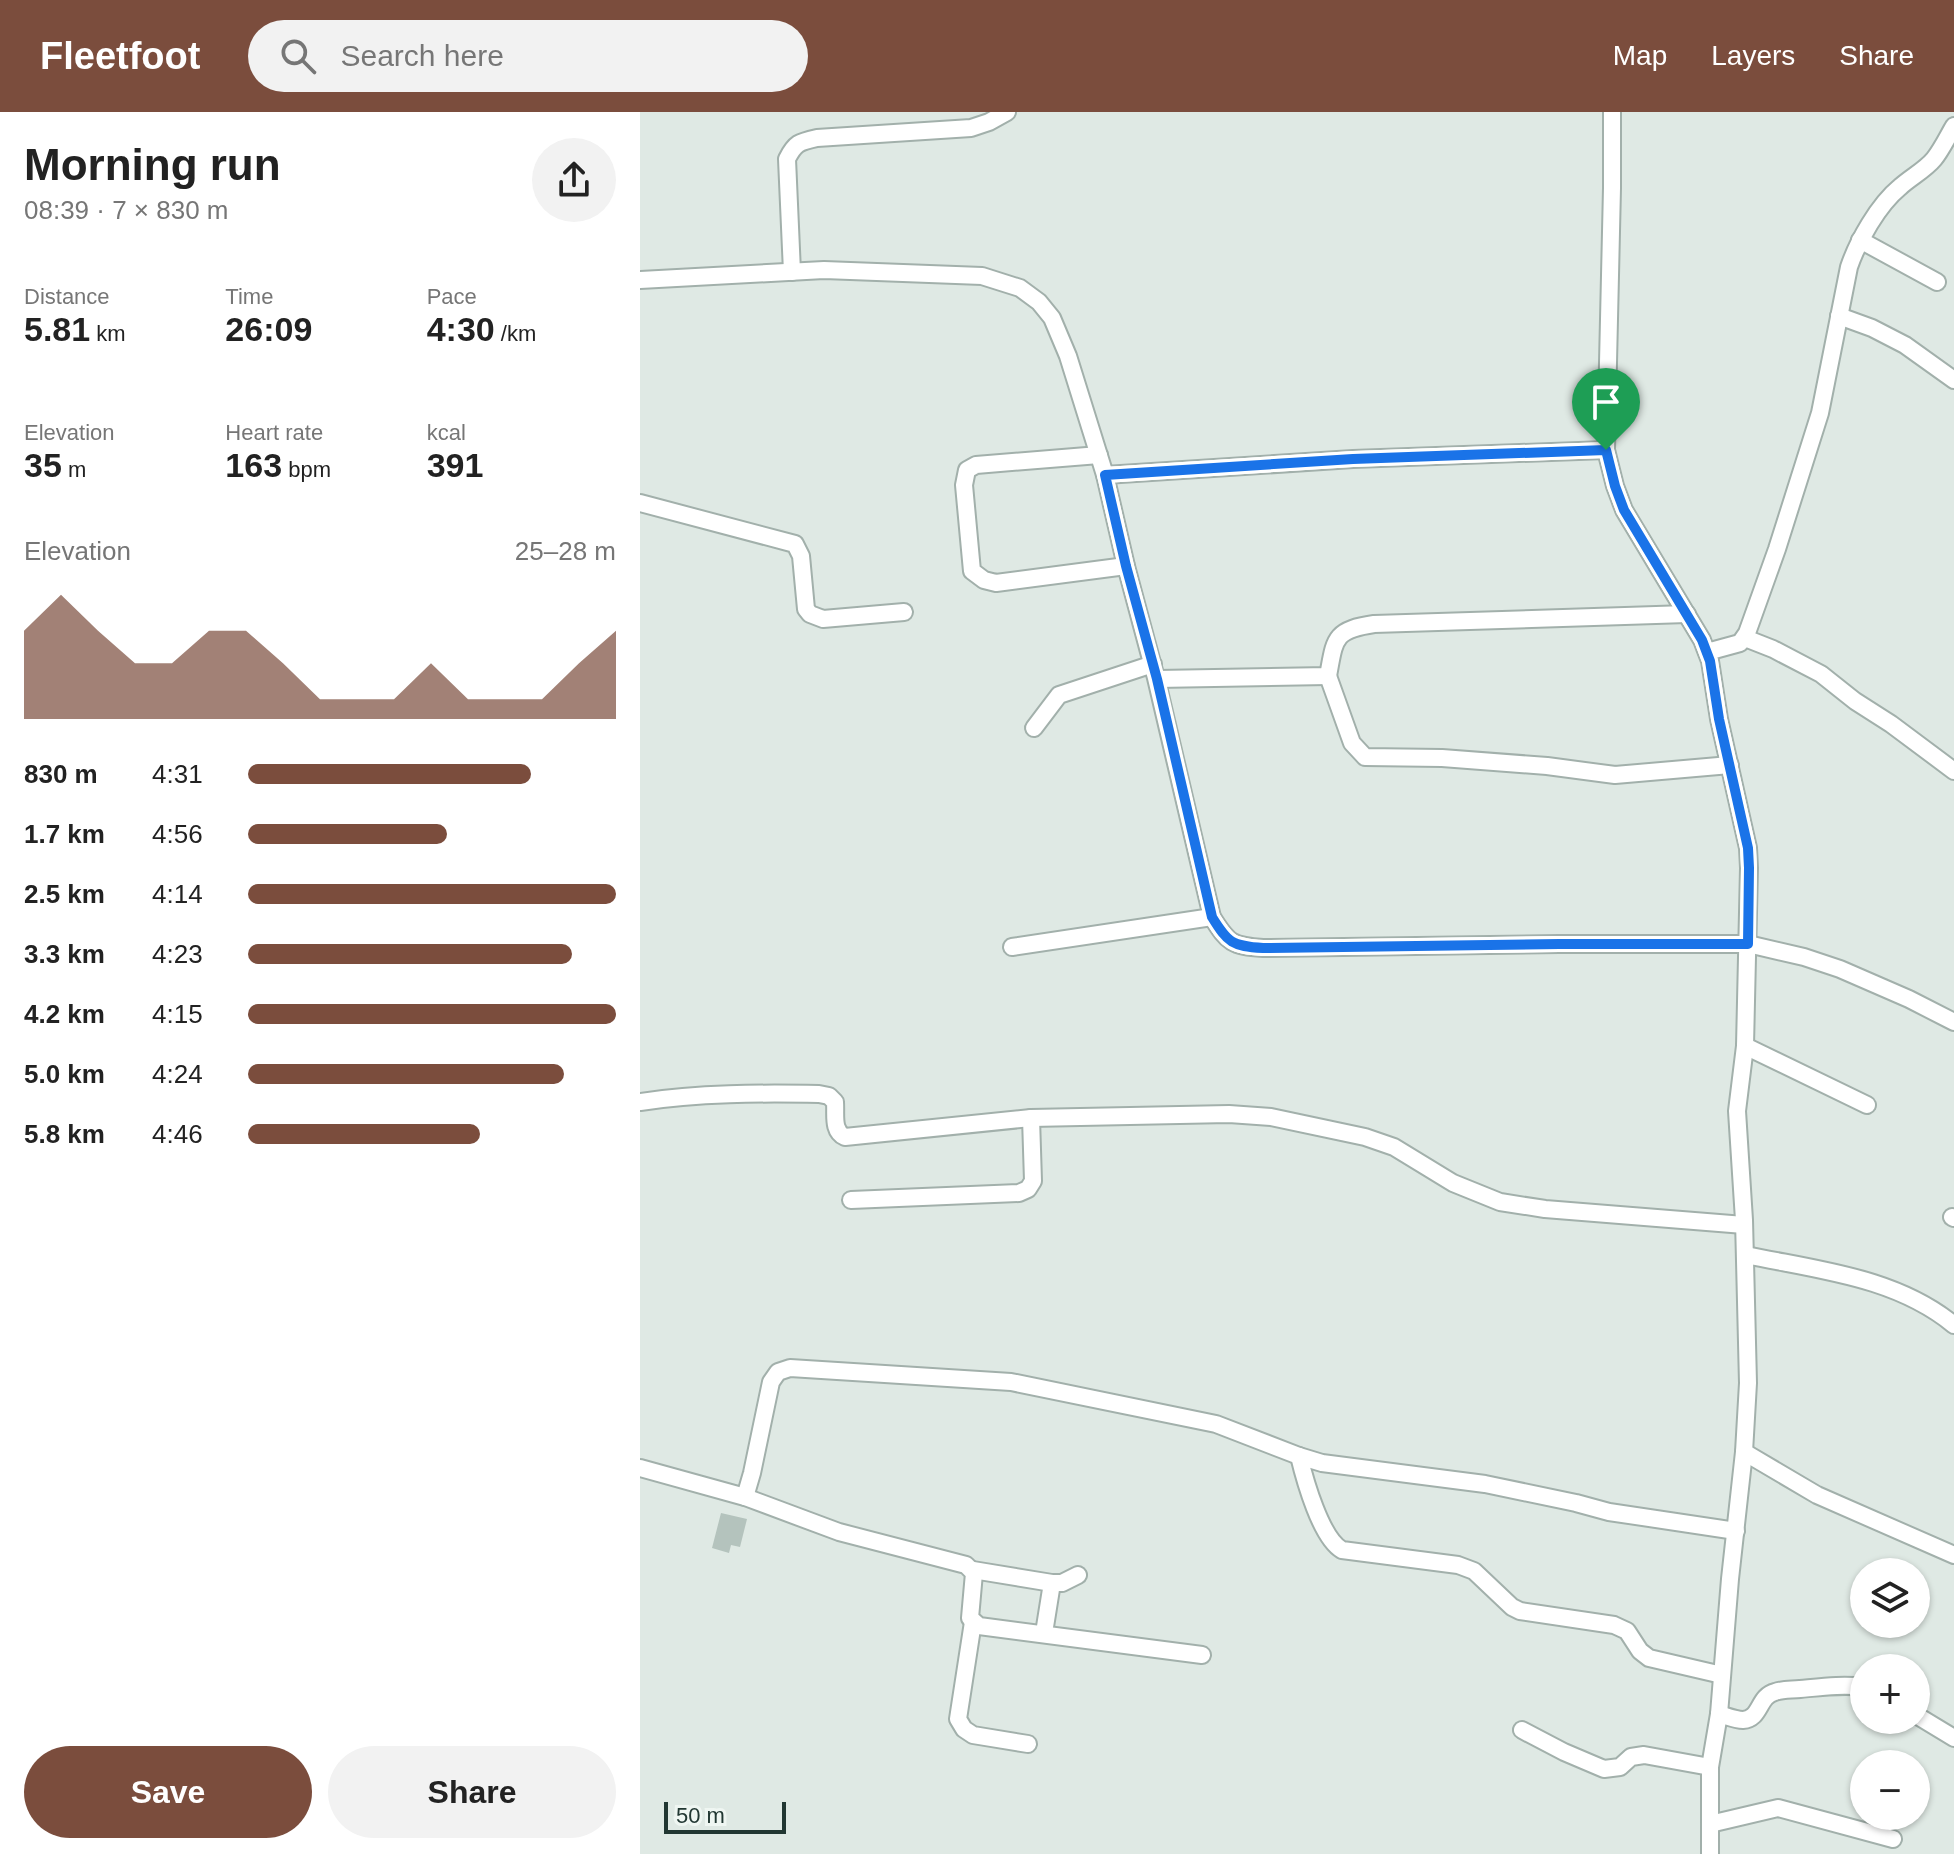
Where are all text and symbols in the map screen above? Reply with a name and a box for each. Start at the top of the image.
search box [248,20,808,92]
icon: search [276,34,320,78]
text: Fleetfoot [40,35,200,77]
text: Search here [340,39,504,72]
text: Map [1613,40,1667,71]
text: Layers [1711,40,1795,71]
text: Share [1839,40,1914,71]
button: share [532,138,616,222]
text: Morning run [24,140,281,189]
text: 08:39 · 7 × 830 m [24,195,229,225]
text: Distance [24,284,110,309]
text: Time [225,284,273,309]
text: Pace [427,284,477,309]
text: 5.81 [24,310,90,348]
text: 26:09 [225,310,312,348]
text: 4:30 [427,310,495,348]
text: km [90,321,126,346]
text: /km [495,321,536,346]
pin [1572,368,1640,450]
icon: arrive [1584,380,1628,424]
text: Elevation [24,420,115,445]
text: Heart rate [225,420,323,445]
text: kcal [427,420,466,445]
text: 35 [24,446,62,484]
text: 163 [225,446,282,484]
text: 391 [427,446,483,484]
text: m [62,457,86,482]
text: bpm [282,457,331,482]
text: Elevation [24,536,131,566]
text: 25–28 m [515,536,616,566]
text: 830 m [24,759,98,789]
text: 4:31 [152,759,203,789]
text: 1.7 km [24,819,105,849]
text: 4:56 [152,819,203,849]
text: 2.5 km [24,879,105,909]
text: 4:14 [152,879,203,909]
text: 3.3 km [24,939,105,969]
text: 4:23 [152,939,203,969]
text: 4.2 km [24,999,105,1029]
text: 4:15 [152,999,203,1029]
text: 5.0 km [24,1059,105,1089]
text: 4:24 [152,1059,203,1089]
text: 5.8 km [24,1119,105,1149]
text: 4:46 [152,1119,203,1149]
map controls [1850,1558,1930,1830]
button: layers [1850,1558,1930,1638]
button: + [1850,1654,1930,1734]
button: Save [24,1746,312,1838]
button: Share [328,1746,616,1838]
button: − [1850,1750,1930,1830]
scale bar [664,1798,786,1834]
text: 50 m [676,1803,725,1828]

